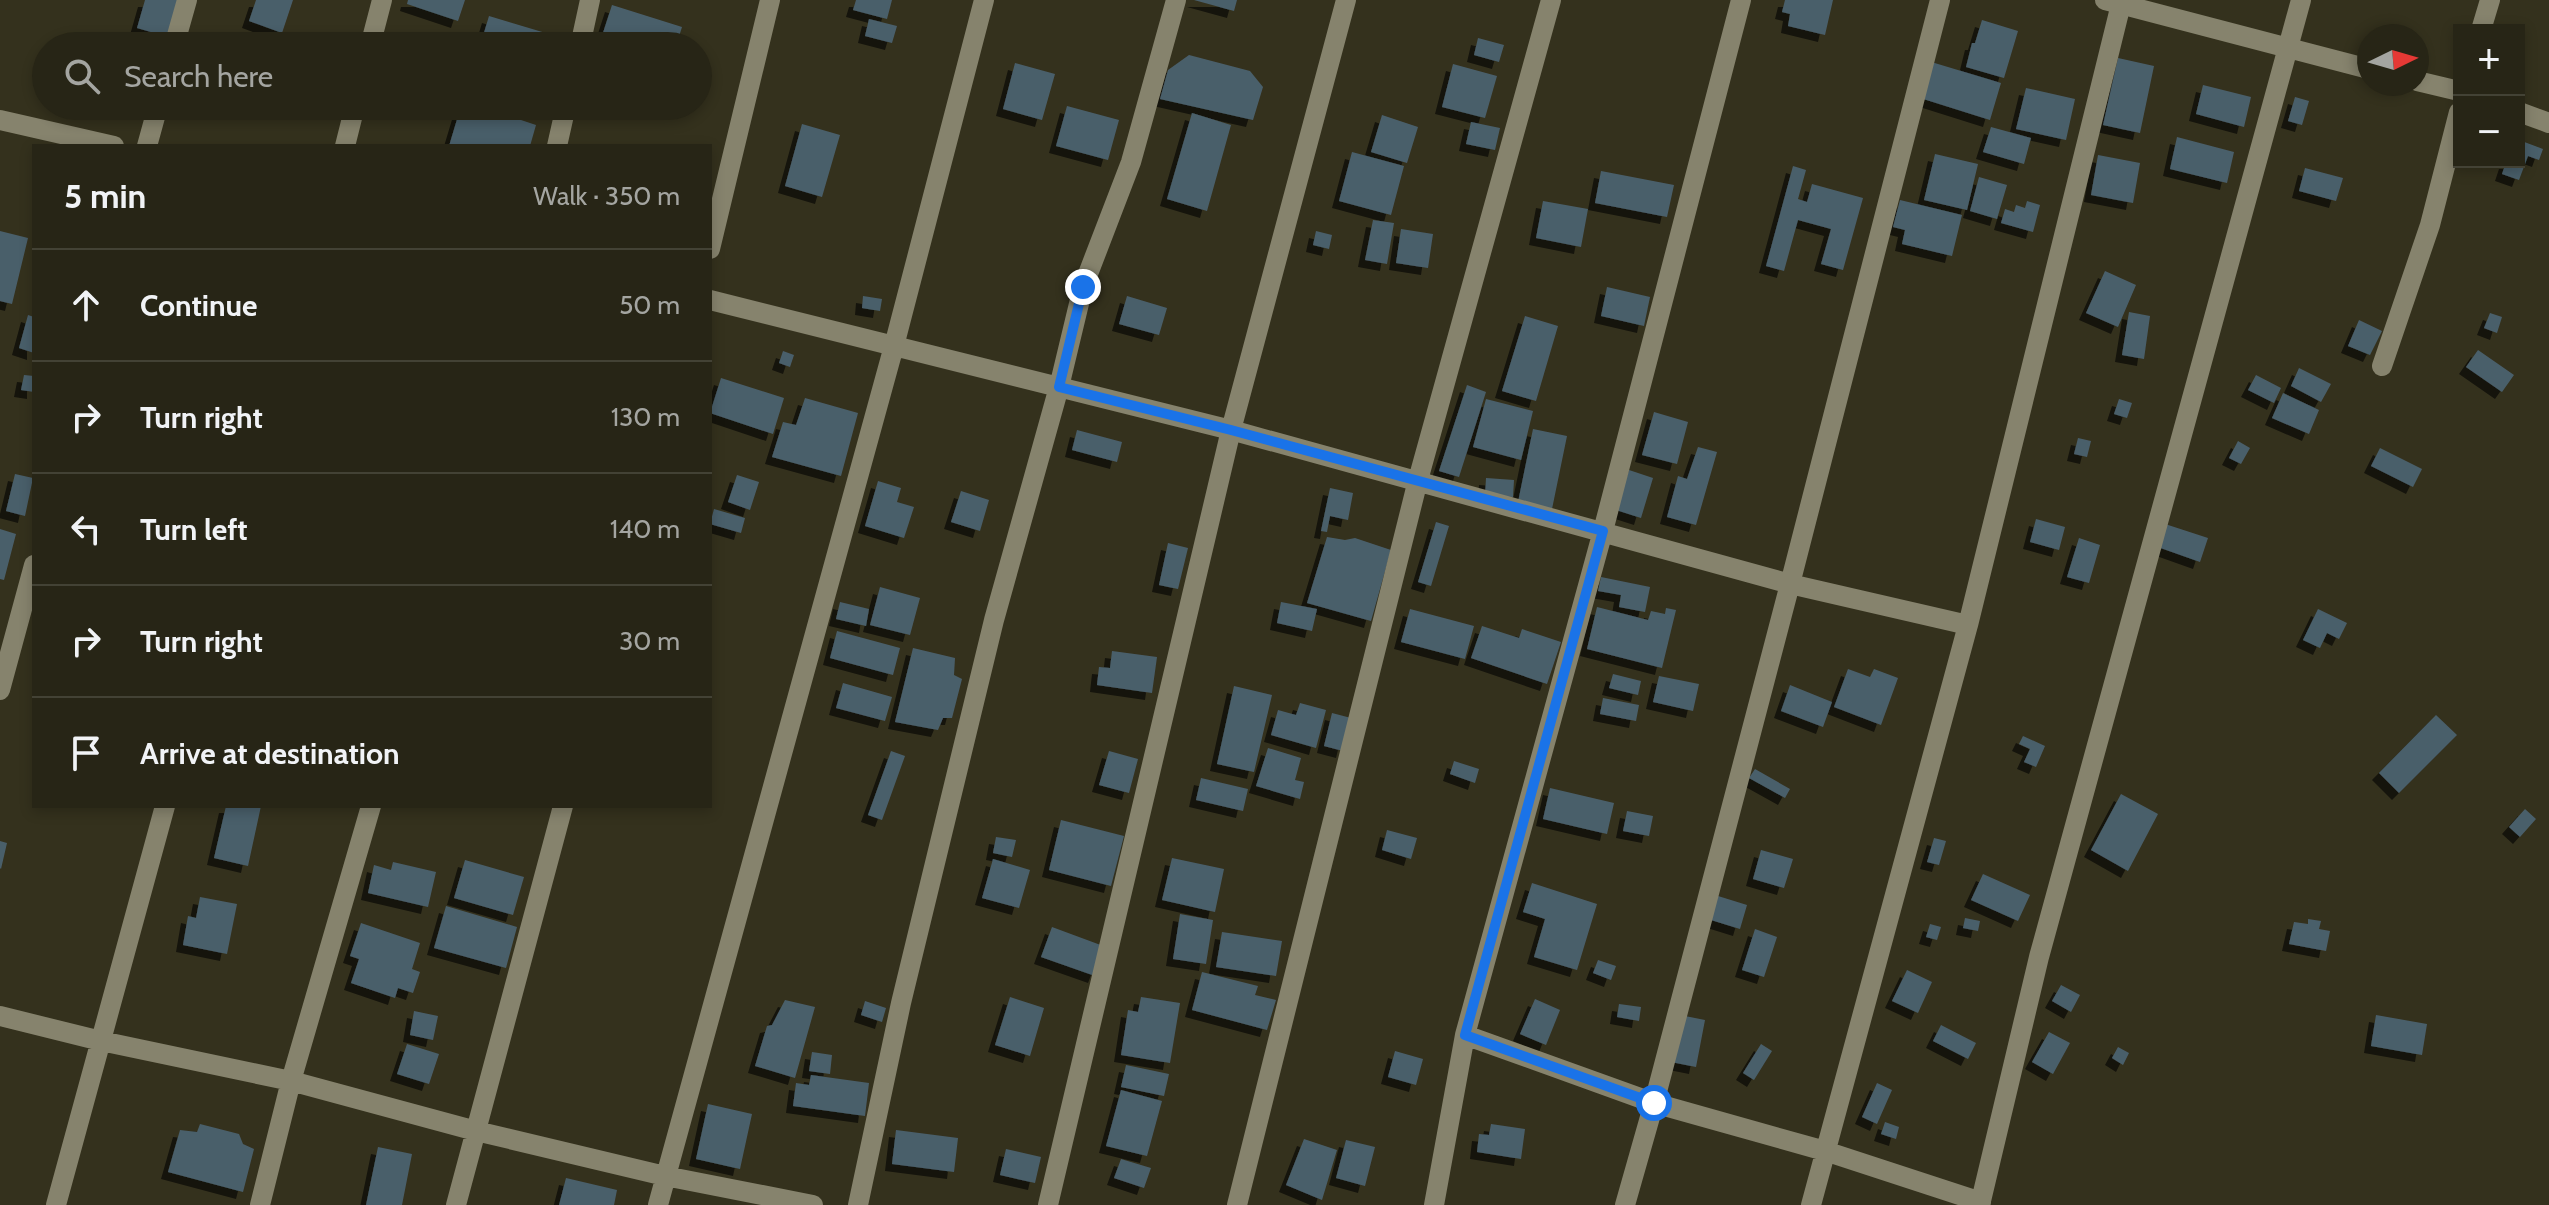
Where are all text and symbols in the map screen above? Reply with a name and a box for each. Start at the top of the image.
north arrow [2357,24,2429,96]
map controls [2453,24,2525,168]
button: + [2453,24,2525,96]
search box [32,32,712,120]
icon: search [60,54,104,98]
text: Search here [124,58,273,95]
button: − [2453,96,2525,168]
text: 5 min [64,175,146,217]
text: Walk · 350 m [533,180,680,212]
route end [1065,269,1101,305]
icon: ahead [64,283,108,327]
text: Continue [140,287,257,324]
text: 50 m [619,289,680,321]
icon: right [64,395,108,439]
text: Turn right [140,399,263,436]
text: 130 m [611,401,680,433]
icon: left [64,507,108,551]
text: Turn left [140,511,248,548]
text: 140 m [610,513,680,545]
icon: right [64,619,108,663]
text: Turn right [140,623,263,660]
text: 30 m [619,625,680,657]
icon: arrive [64,731,108,775]
text: Arrive at destination [140,735,400,772]
route start [1636,1085,1672,1121]

